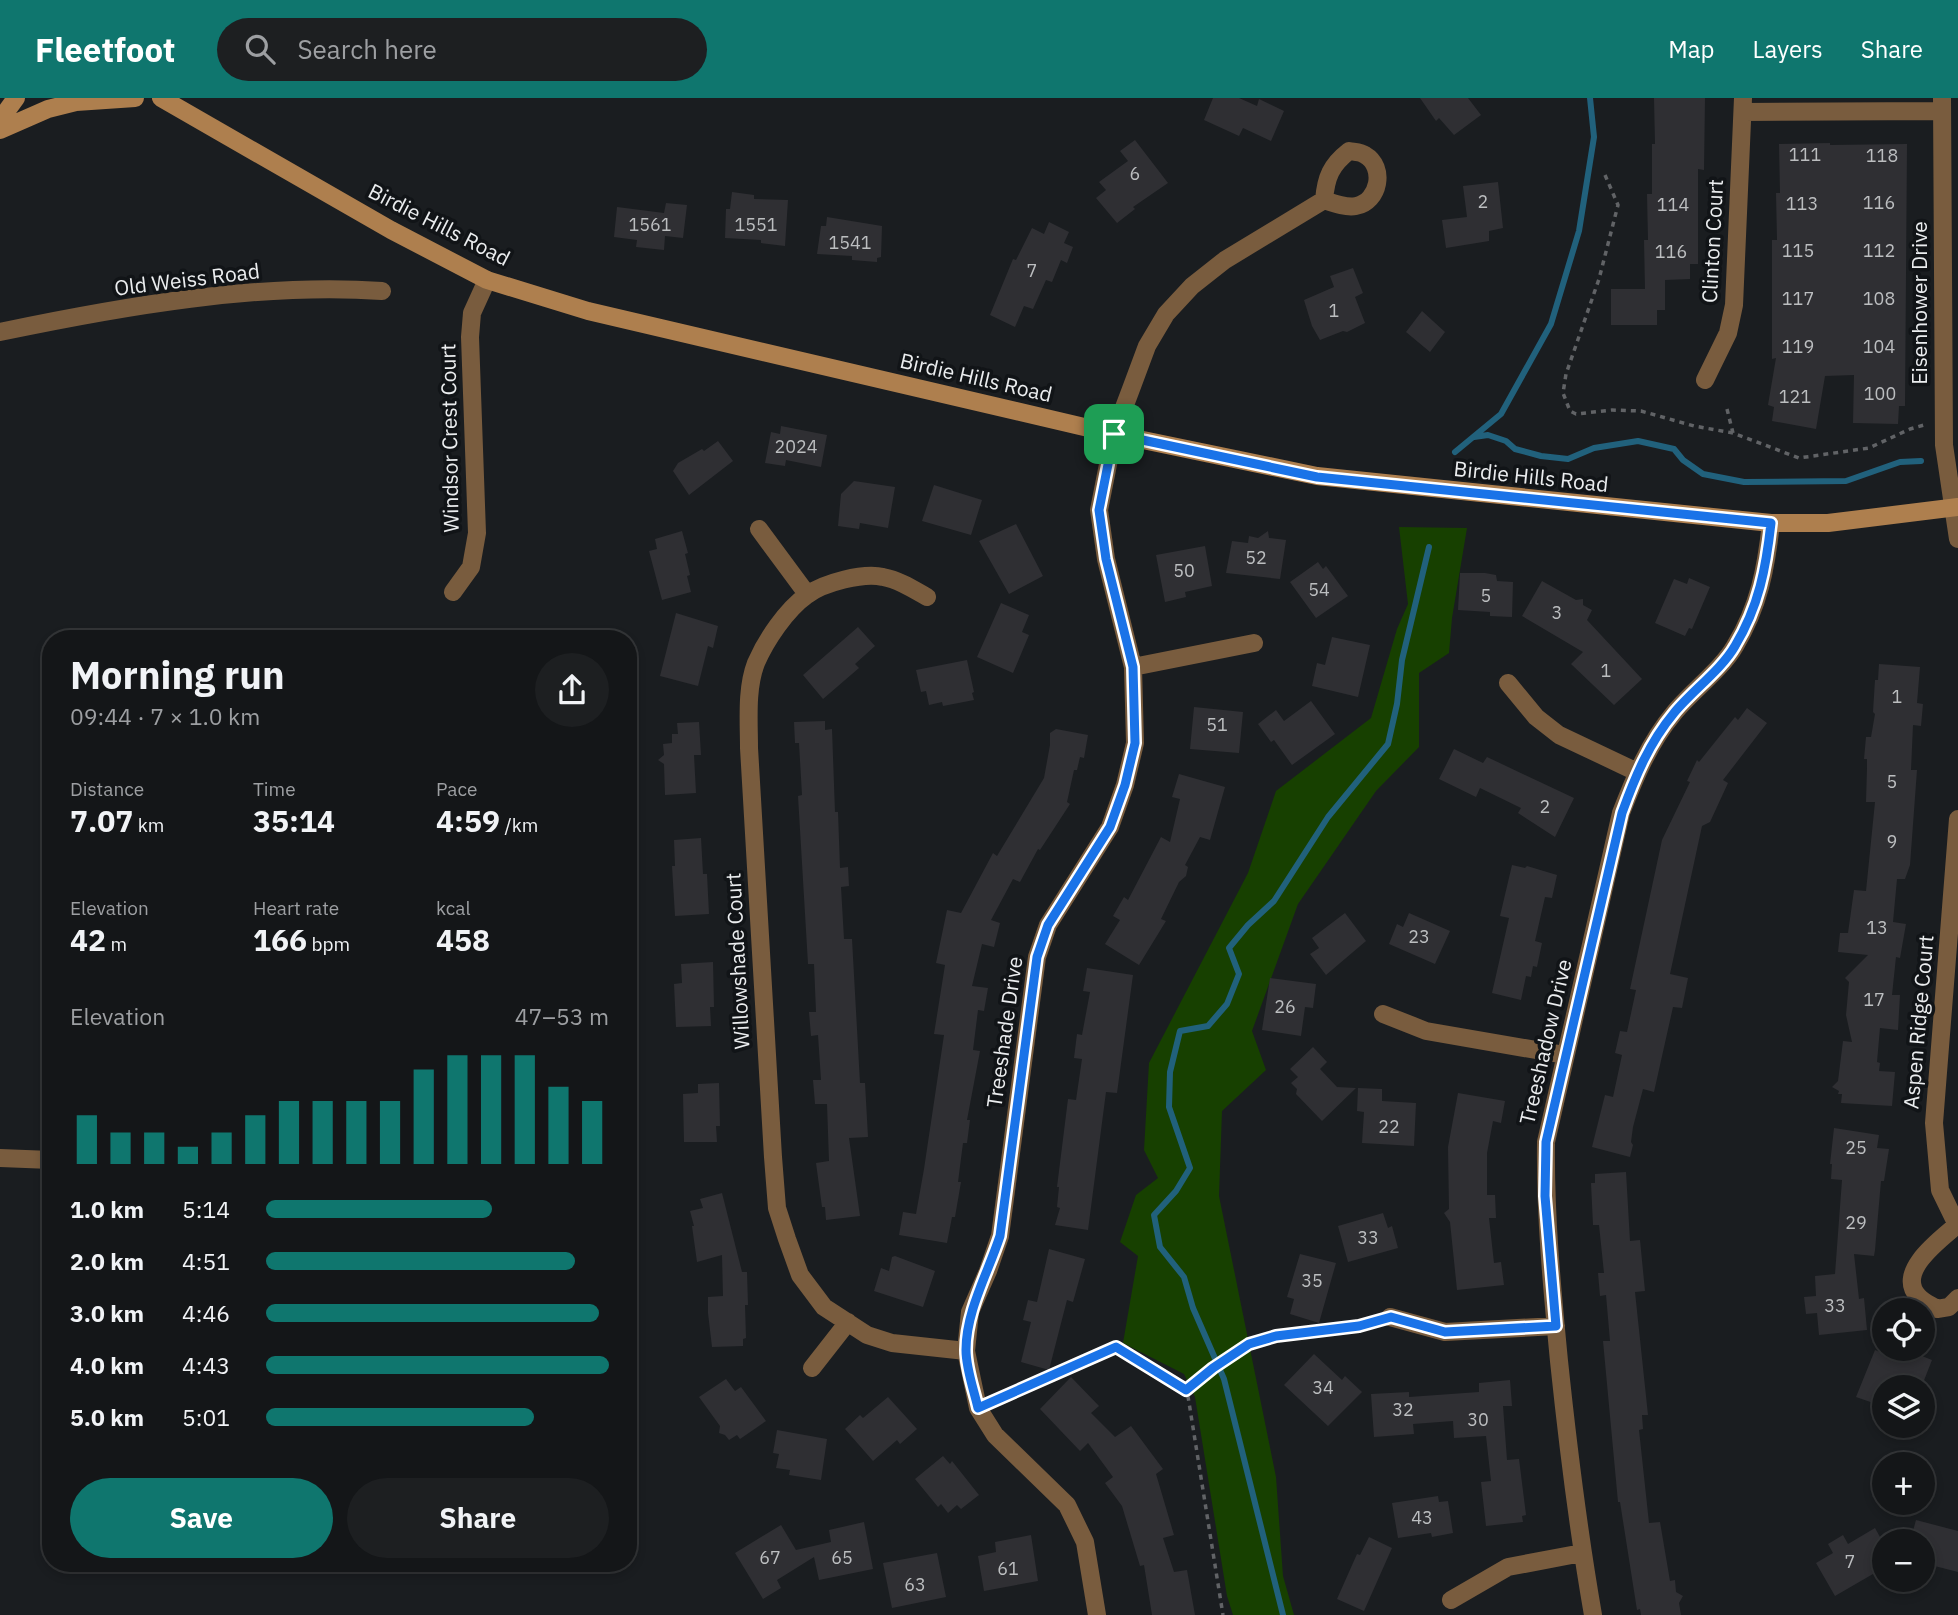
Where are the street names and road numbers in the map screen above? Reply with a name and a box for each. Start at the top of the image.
street label: Birdie Hills Road [364,176,515,272]
street label: Clinton Court [1695,178,1729,303]
street label: Eisenhower Drive [1905,221,1933,385]
street label: Old Weiss Road [112,256,261,302]
street label: Windsor Crest Court [433,343,465,533]
street label: Birdie Hills Road [897,346,1055,408]
street label: Birdie Hills Road [1452,454,1610,498]
street label: Willowshade Court [718,872,756,1050]
street label: Aspen Ridge Court [1896,934,1940,1110]
street label: Treeshade Drive [980,954,1028,1109]
street label: Treeshadow Drive [1512,956,1578,1127]

